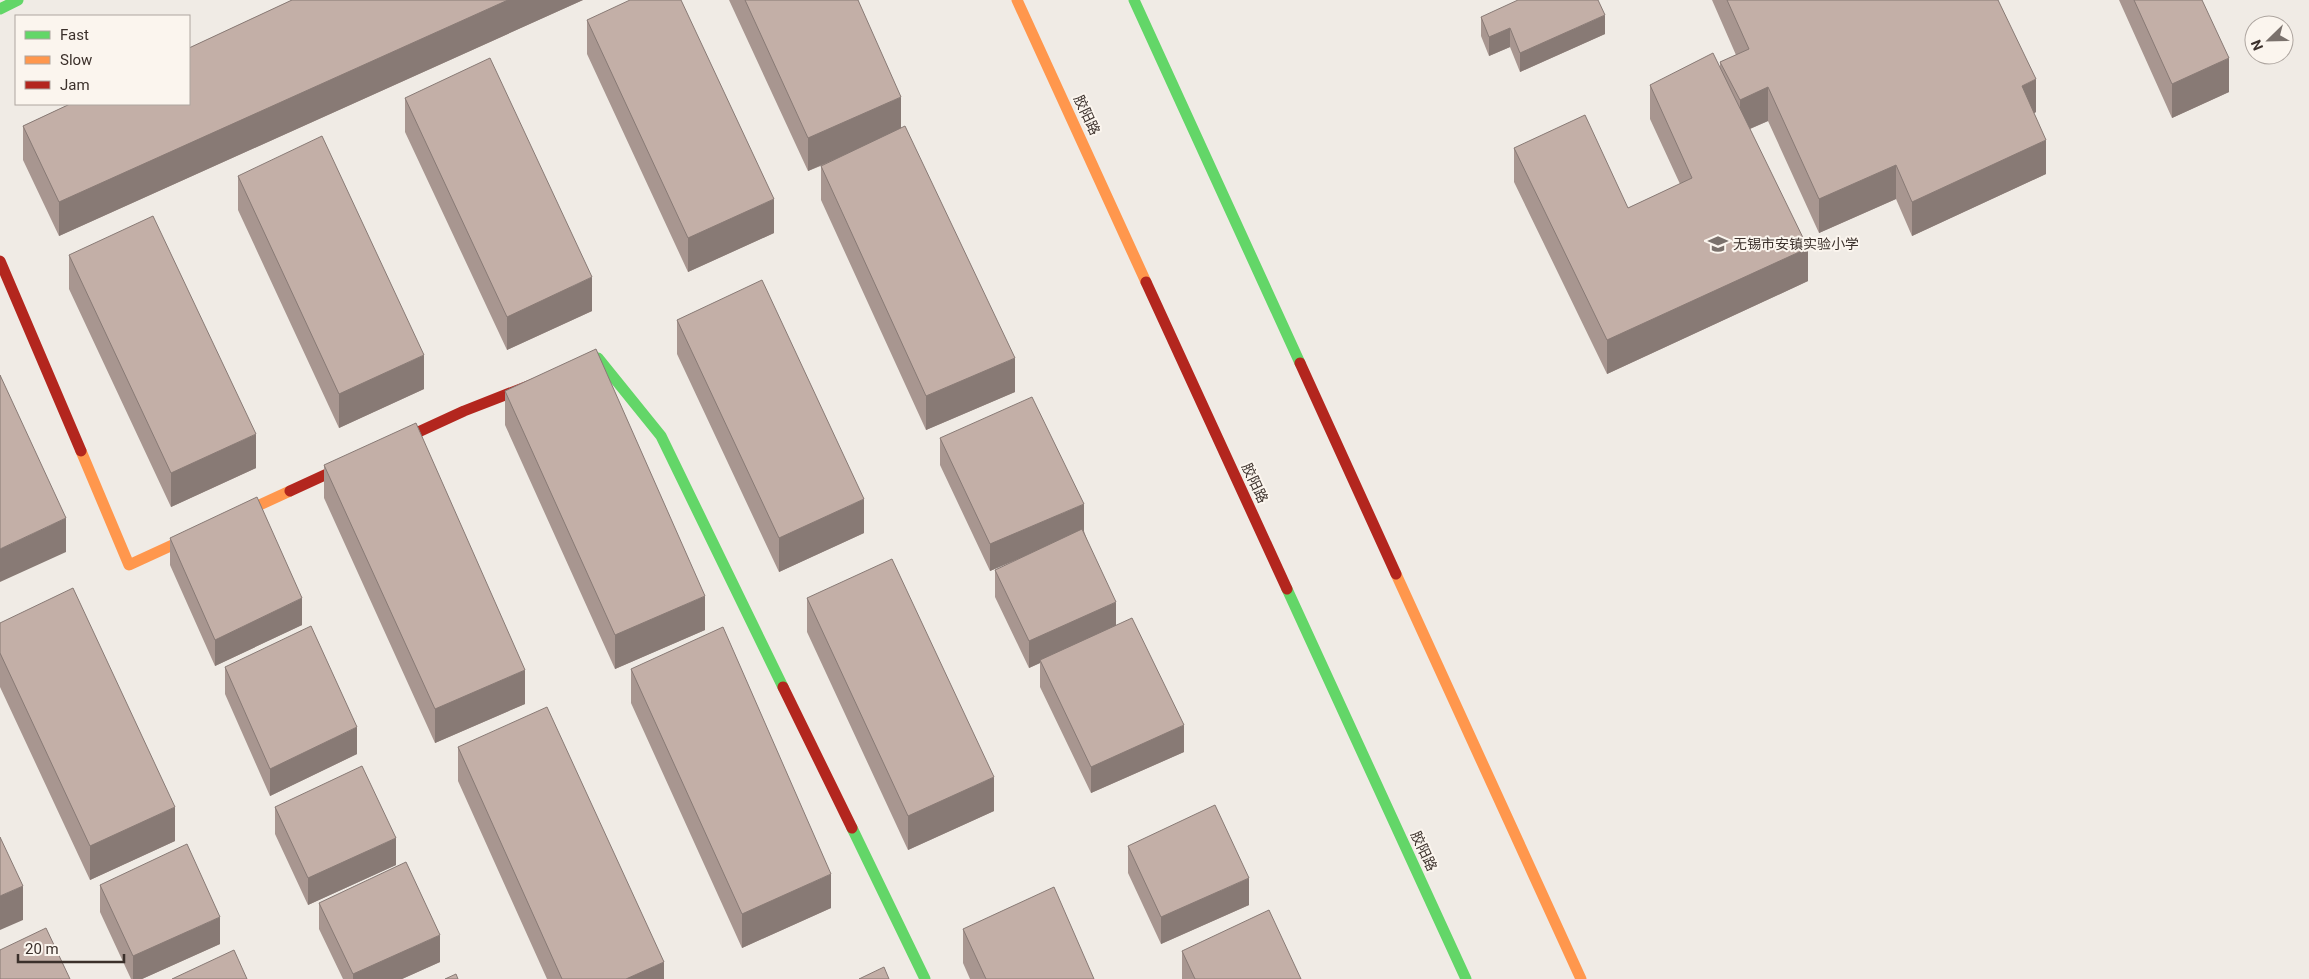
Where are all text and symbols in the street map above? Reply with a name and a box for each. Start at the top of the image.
legend [15,15,190,105]
north arrow [2244,15,2294,65]
text: Fast [60,26,89,44]
text: N [2248,37,2266,53]
text: Slow [60,51,92,69]
text: Jam [60,76,90,94]
street label: 胶阳路 [1071,93,1103,137]
school or university icon: 无锡市安镇实验小学 [1707,233,1729,255]
place label: 无锡市安镇实验小学 [1733,236,1859,252]
street label: 胶阳路 [1239,461,1271,505]
street label: 胶阳路 [1408,829,1440,873]
scale bar [18,932,124,964]
text: 20 m [25,940,59,958]

